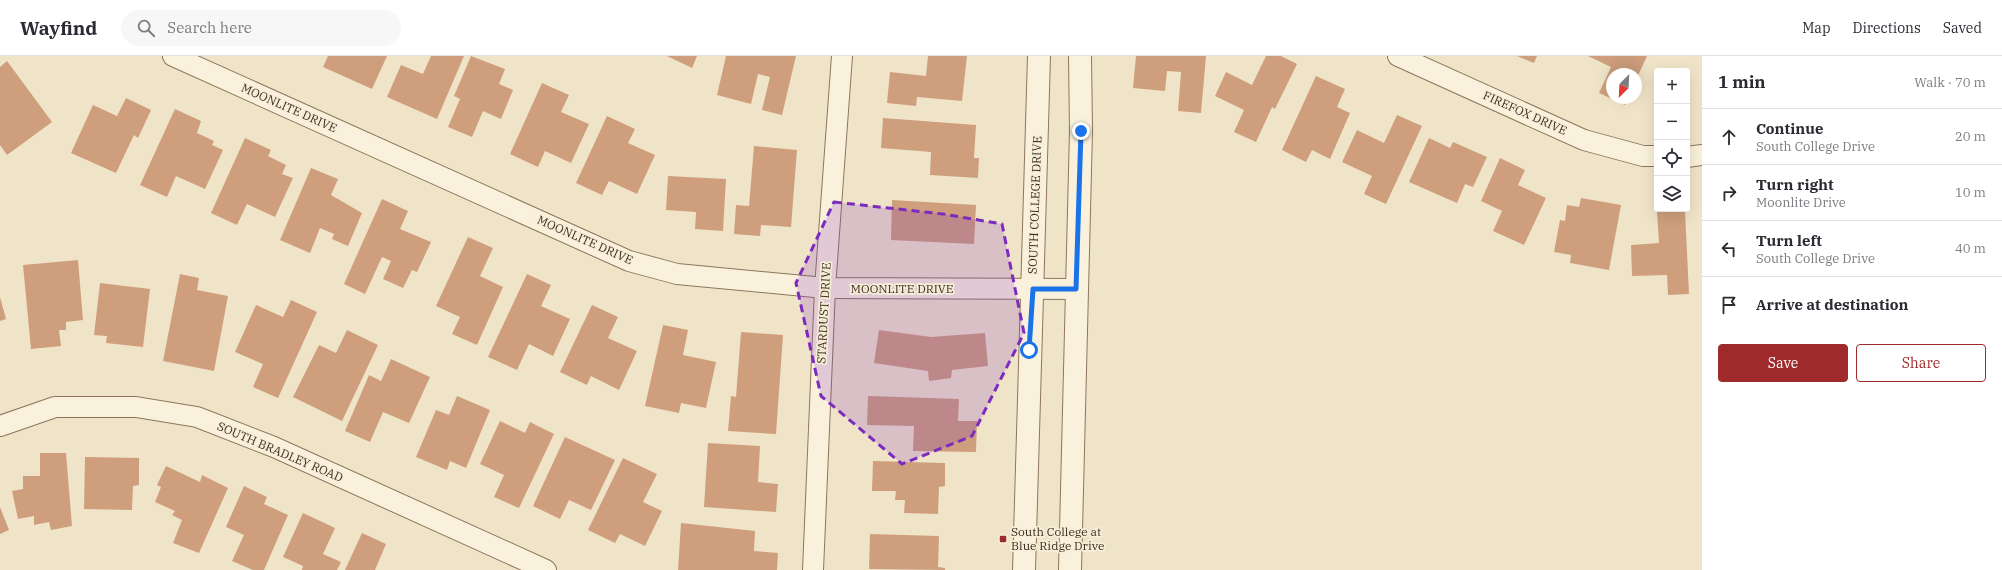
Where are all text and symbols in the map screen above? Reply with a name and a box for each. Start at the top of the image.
search box [121,10,401,46]
text: Wayfind [20,16,97,40]
icon: search [135,17,157,39]
text: Search here [167,18,252,37]
text: Map [1802,19,1831,37]
text: Directions [1853,19,1921,37]
text: Saved [1943,19,1982,37]
north arrow [1606,68,1642,104]
map controls [1654,68,1690,212]
button: + [1654,68,1690,104]
text: 1 min [1718,71,1766,93]
text: Walk · 70 m [1914,74,1986,91]
street label: MOONLITE DRIVE [239,80,339,135]
street label: FIREFOX DRIVE [1481,87,1570,138]
button: − [1654,104,1690,140]
text: Continue [1756,119,1823,138]
route end [1072,122,1090,140]
icon: ahead [1718,126,1740,148]
text: 20 m [1955,128,1986,145]
street label: SOUTH COLLEGE DRIVE [1025,136,1044,274]
text: South College Drive [1756,138,1875,155]
button: locate [1654,140,1690,176]
text: Turn right [1756,175,1834,194]
button: layers [1654,176,1690,212]
icon: right [1718,182,1740,204]
text: 10 m [1955,184,1986,201]
text: Moonlite Drive [1756,194,1846,211]
street label: MOONLITE DRIVE [535,212,635,267]
text: Turn left [1756,231,1822,250]
icon: left [1718,238,1740,260]
text: 40 m [1955,240,1986,257]
text: South College Drive [1756,250,1875,267]
street label: STARDUST DRIVE [813,262,834,364]
street label: MOONLITE DRIVE [850,281,954,296]
icon: arrive [1718,294,1740,316]
text: Arrive at destination [1756,295,1908,314]
route start [1020,341,1038,359]
button: Save [1718,344,1848,382]
button: Share [1856,344,1986,382]
street label: SOUTH BRADLEY ROAD [215,418,345,485]
place label: South College at Blue Ridge Drive [1011,524,1104,553]
marker: South College at Blue Ridge Drive [998,534,1008,544]

